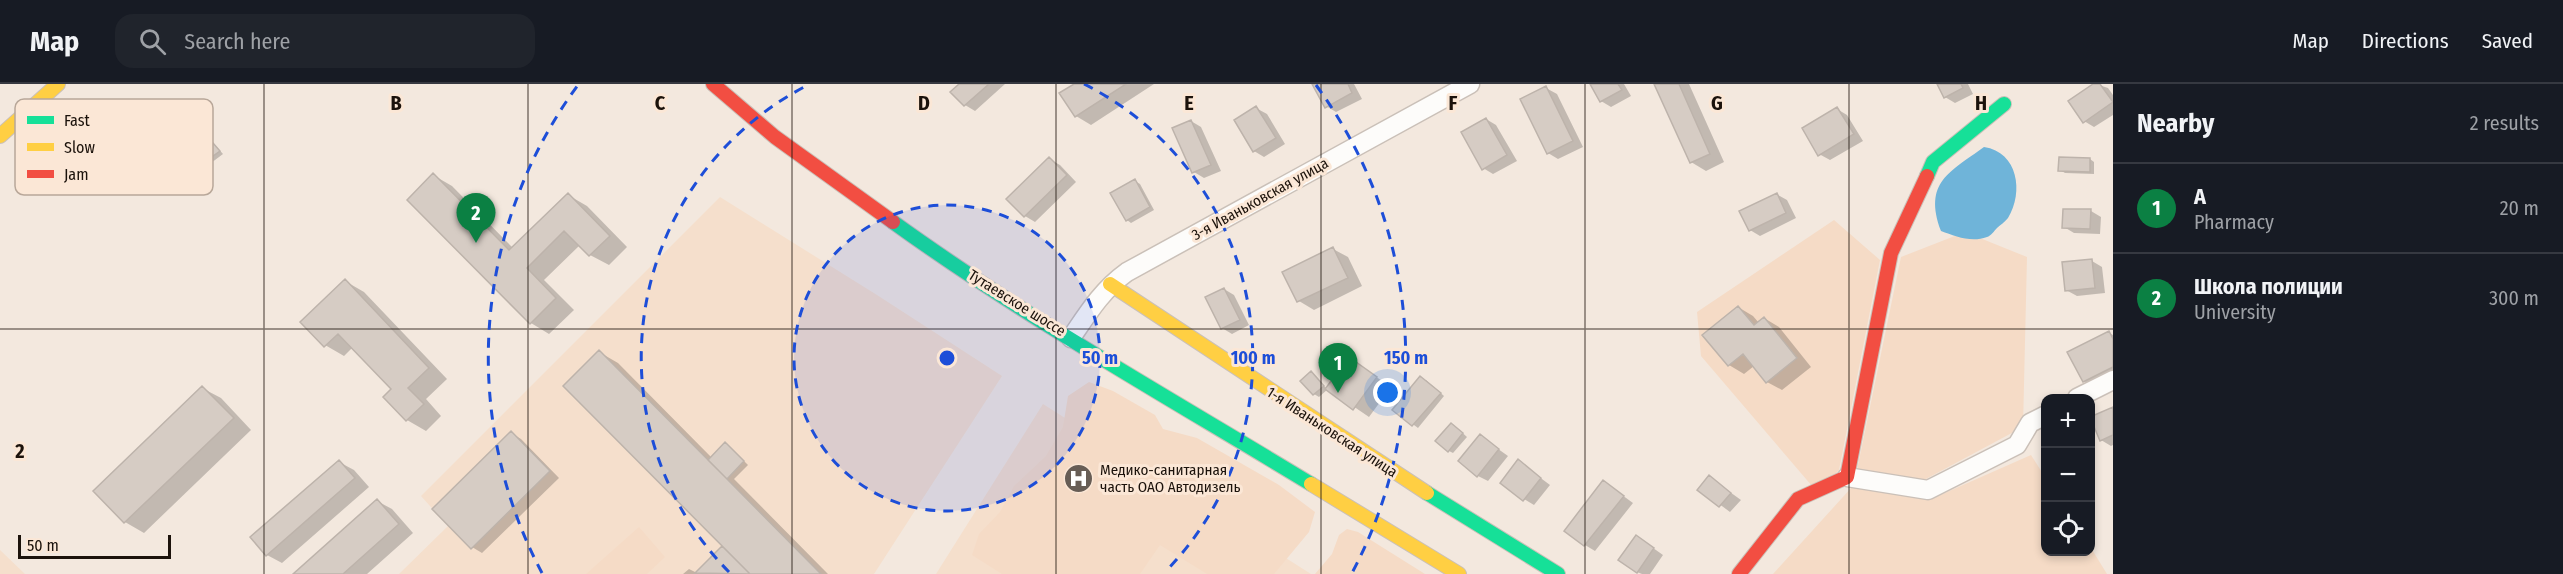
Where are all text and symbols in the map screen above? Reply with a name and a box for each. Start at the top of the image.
search box [115,14,535,68]
text: Map [30,25,79,58]
icon: search [136,25,169,58]
text: Search here [184,28,290,55]
text: Map [2292,28,2329,54]
text: Directions [2362,28,2449,54]
text: Saved [2482,28,2533,54]
text: B [390,91,402,115]
text: C [655,91,666,115]
text: D [918,91,930,115]
text: E [1184,91,1194,115]
text: F [1449,91,1458,115]
text: G [1711,91,1723,115]
text: H [1975,91,1987,115]
legend [15,99,213,195]
text: Nearby [2137,108,2214,139]
text: Fast [64,111,91,130]
text: 2 results [2470,111,2539,135]
text: Slow [64,138,95,157]
street label: 3-я Иваньковская улица [1189,154,1331,244]
text: Jam [64,165,89,184]
text: А [2194,183,2206,210]
pin: 2 [456,194,496,243]
text: 1 [2152,196,2161,220]
text: 20 m [2500,196,2539,220]
text: Pharmacy [2194,210,2274,234]
street label: Тутаевское шоссе [965,266,1069,340]
text: Школа полиции [2194,273,2343,300]
text: 2 [2152,286,2161,310]
text: 300 m [2489,286,2539,310]
text: University [2194,300,2276,324]
pin: 1 [1318,344,1358,393]
text: 50 m [1082,347,1118,369]
text: 100 m [1231,347,1275,369]
text: 150 m [1384,347,1428,369]
centre of rings [937,348,957,368]
your location [1373,378,1402,407]
street label: 1-я Иваньковская улица [1263,383,1401,481]
map controls [2041,394,2095,556]
button: + [2041,394,2095,448]
text: 2 [14,439,25,463]
button: − [2041,448,2095,502]
place label: Медико-санитарная часть ОАО Автодизель [1100,461,1240,496]
hospital icon: Медико-санитарная часть ОАО Автодизель [1063,463,1095,495]
button: locate [2041,502,2095,556]
scale bar [18,532,171,560]
text: 50 m [27,536,59,555]

